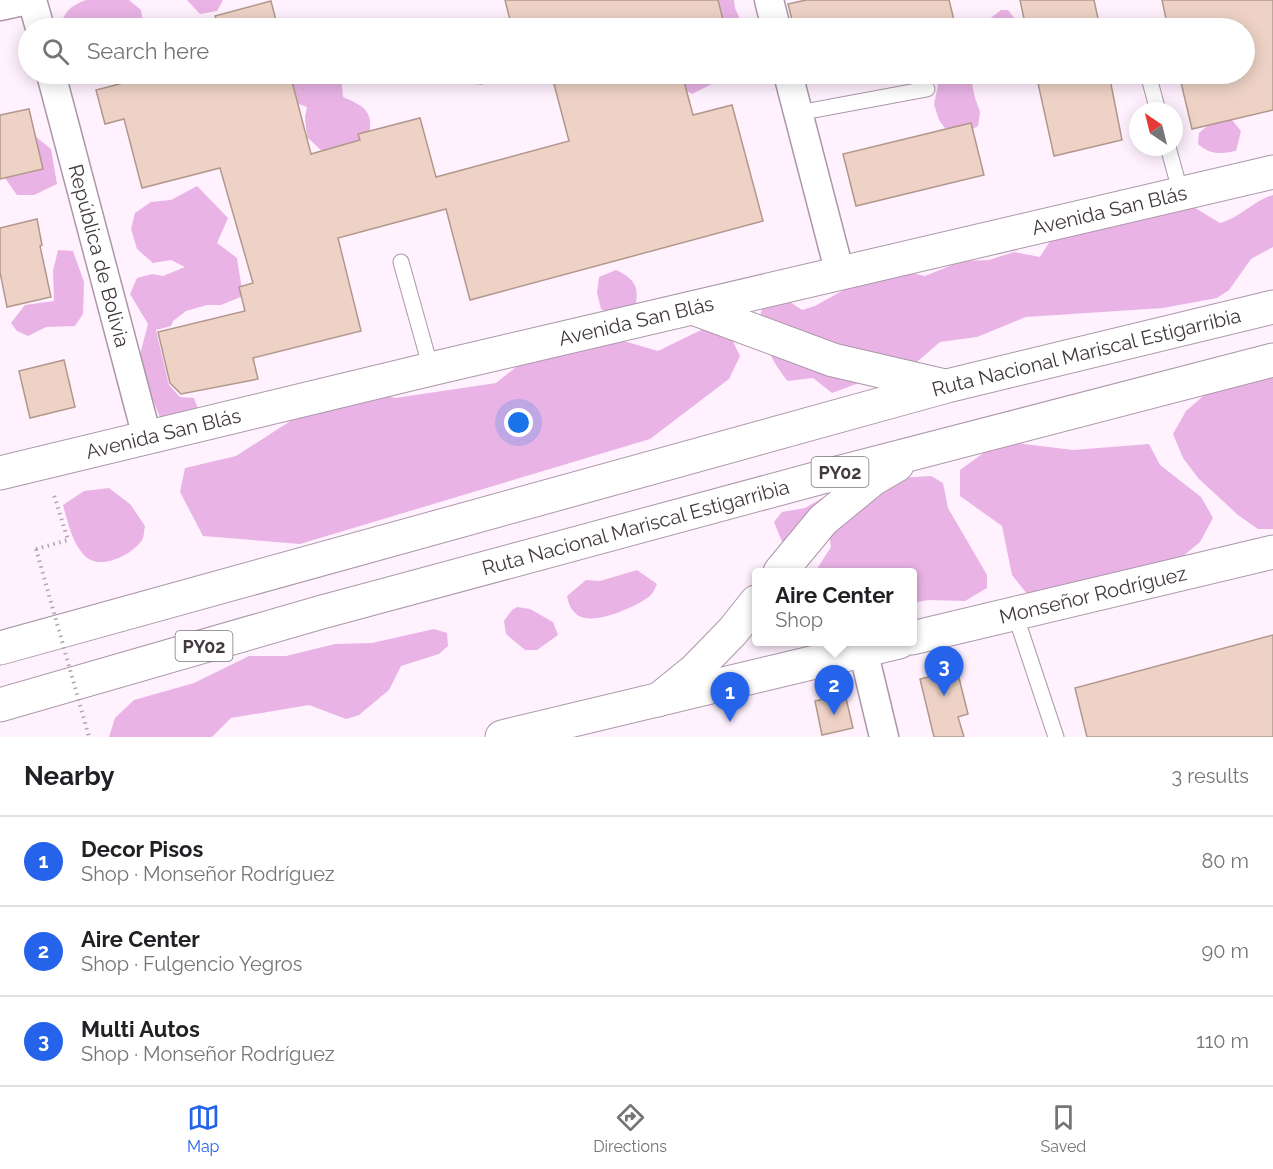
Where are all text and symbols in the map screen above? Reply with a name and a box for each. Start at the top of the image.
search box [18,18,1255,84]
icon: search [39,35,72,68]
text: Search here [87,38,209,64]
north arrow [1129,102,1183,156]
street label: República de Bolivia [63,162,135,350]
street label: Avenida San Blás [1029,181,1189,240]
street label: Avenida San Blás [556,291,716,351]
street label: Ruta Nacional Mariscal Estigarribia [929,303,1243,402]
street label: Avenida San Blás [83,403,243,464]
your location [504,408,533,437]
road number: PY02 [812,457,868,487]
street label: Ruta Nacional Mariscal Estigarribia [479,474,792,580]
street label: Monseñor Rodríguez [997,561,1189,629]
popup [752,568,917,646]
text: Aire Center [775,582,894,608]
text: Shop [775,608,823,632]
road number: PY02 [176,631,232,661]
pin: 3 [924,646,964,696]
pin: 2 [814,666,854,715]
pin: 1 [710,672,750,722]
text: Nearby [24,761,114,791]
text: 3 results [1171,764,1249,788]
text: Decor Pisos [81,836,203,862]
text: 1 [39,849,48,873]
text: 80 m [1201,849,1249,873]
text: Shop · Monseñor Rodríguez [81,862,335,886]
text: Aire Center [81,926,200,952]
text: 2 [38,939,49,963]
text: 90 m [1202,939,1249,963]
text: Shop · Fulgencio Yegros [81,952,302,976]
text: Multi Autos [81,1016,200,1042]
text: 3 [38,1029,49,1053]
text: 110 m [1196,1029,1249,1053]
text: Shop · Monseñor Rodríguez [81,1042,335,1066]
tab: Map [187,1101,220,1156]
tab: Directions [593,1101,667,1156]
tab: Saved [1040,1101,1086,1156]

